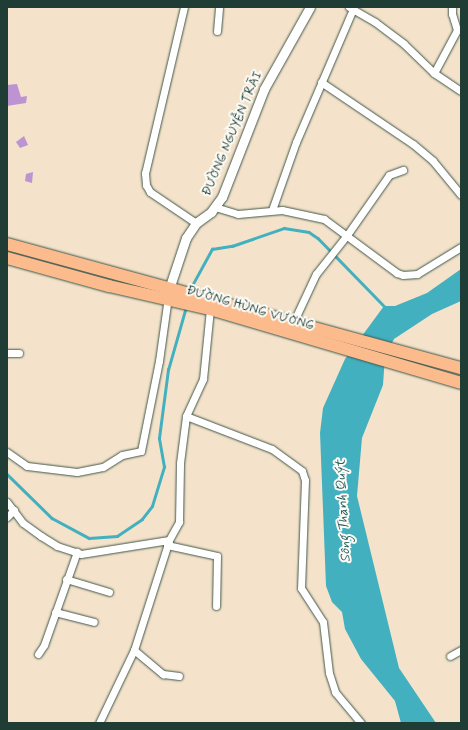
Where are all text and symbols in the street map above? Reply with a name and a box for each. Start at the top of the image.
street label: ĐƯỜNG NGUYỄN TRÃI [200,71,266,197]
street label: ĐƯỜNG HÙNG VƯƠNG [185,284,315,334]
water label: Sông Thanh Quýt [332,458,354,564]

